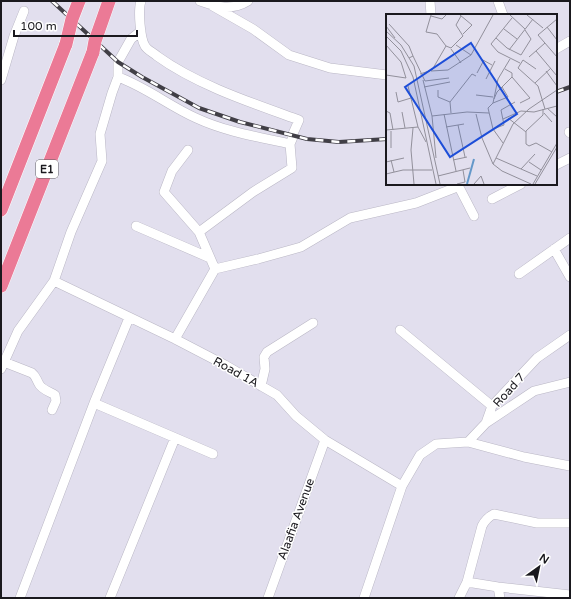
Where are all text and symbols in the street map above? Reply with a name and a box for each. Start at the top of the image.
scale bar [14,12,137,38]
inset map [386,14,557,185]
text: 100 m [20,19,57,33]
road number: E1 [36,160,58,178]
street label: Road 1A [211,354,261,390]
street label: Road 7 [490,370,528,410]
street label: Alaafia Avenue [275,476,317,562]
north arrow [519,547,559,587]
text: N [537,551,551,567]

